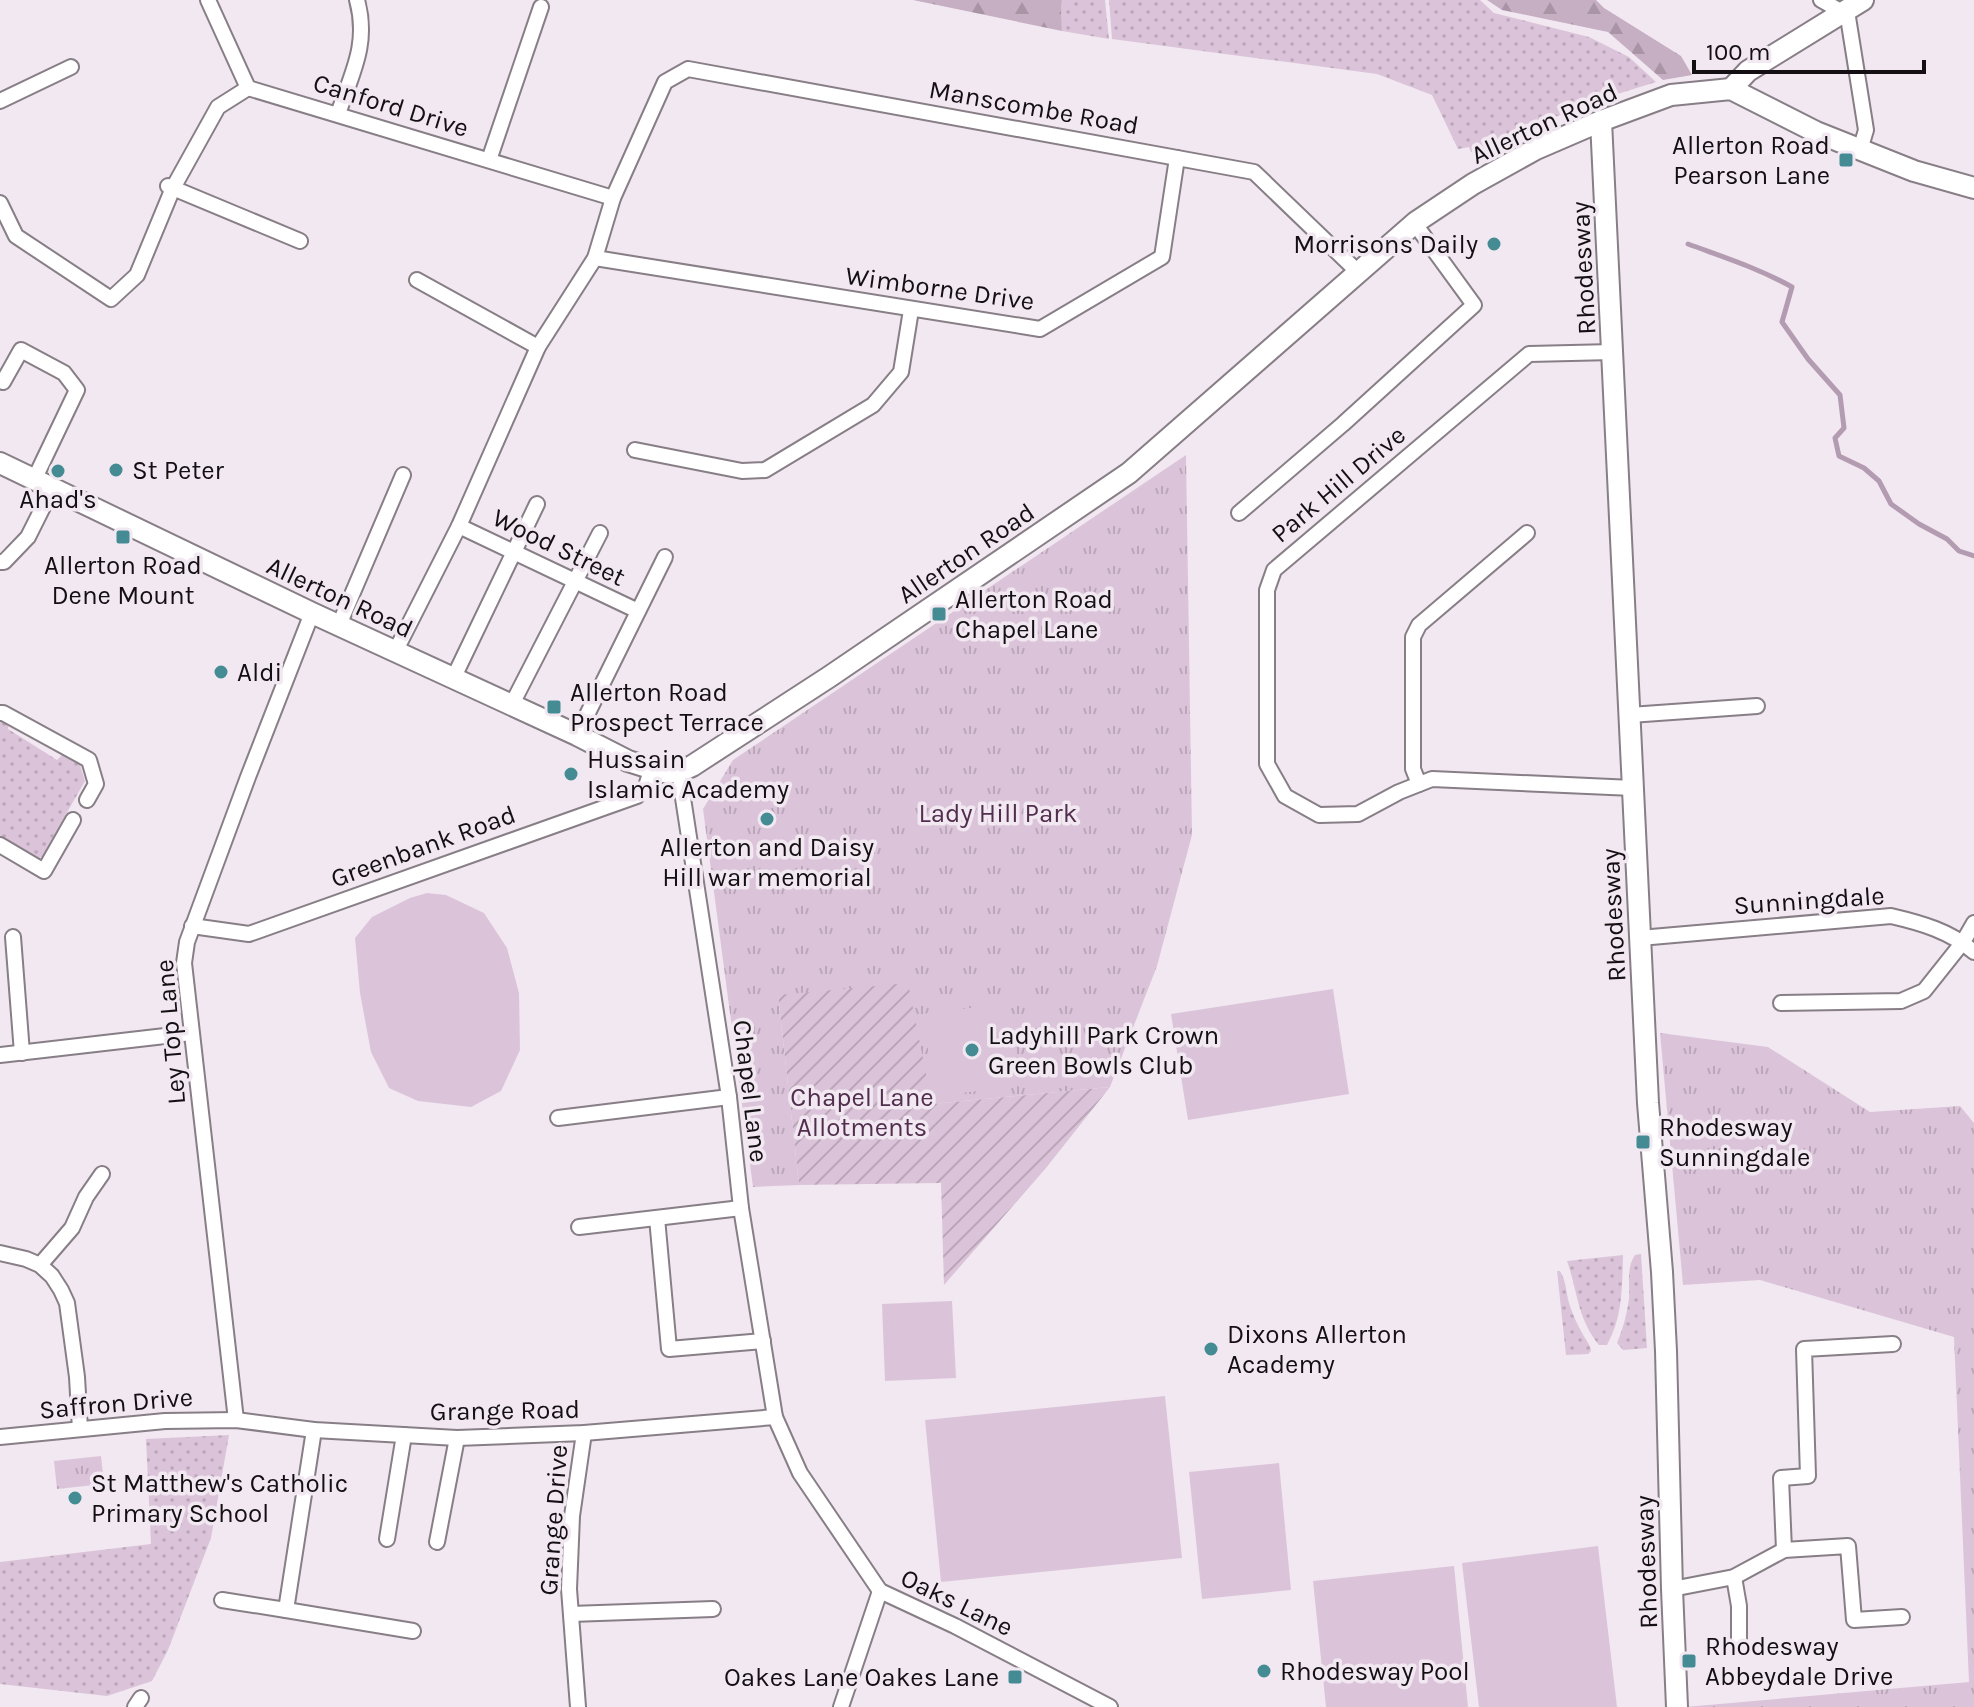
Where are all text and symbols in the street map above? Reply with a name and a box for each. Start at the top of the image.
scale bar [1694,24,1924,74]
text: 100 m [1706,38,1771,66]
street label: Canford Drive [309,67,472,144]
street label: Manscombe Road [927,74,1141,141]
street label: Allerton Road [1466,76,1622,171]
place label: Allerton Road Pearson Lane [1672,130,1830,191]
marker: Allerton Road Pearson Lane [1837,151,1855,169]
street label: Rhodesway [1565,201,1602,335]
place label: Morrisons Daily [1293,229,1478,260]
marker: Morrisons Daily [1485,235,1503,253]
street label: Wimborne Drive [844,260,1036,317]
street label: Park Hill Drive [1265,419,1412,549]
place label: St Peter [132,455,225,486]
marker: St Peter [107,461,125,479]
marker: Ahad's [49,462,67,480]
place label: Ahad's [19,484,97,515]
street label: Allerton Road [892,496,1040,610]
street label: Wood Street [487,502,630,593]
marker: Allerton Road Dene Mount [114,528,132,546]
place label: Allerton Road Dene Mount [44,550,202,611]
street label: Allerton Road [262,550,418,645]
place label: Allerton Road Chapel Lane [955,584,1113,645]
marker: Allerton Road Chapel Lane [930,605,948,623]
place label: Aldi [237,657,282,688]
marker: Aldi [212,663,230,681]
place label: Allerton Road Prospect Terrace [570,677,764,738]
marker: Allerton Road Prospect Terrace [545,698,563,716]
place label: Hussain Islamic Academy [587,744,789,805]
marker: Hussain Islamic Academy [562,765,580,783]
park label: Lady Hill Park [919,798,1077,829]
street label: Greenbank Road [326,799,520,894]
marker: Allerton and Daisy Hill war memorial [758,810,776,828]
place label: Allerton and Daisy Hill war memorial [660,832,874,893]
street label: Rhodesway [1595,848,1632,982]
street label: Sunningdale [1732,880,1886,921]
street label: Ley Top Lane [149,958,192,1106]
street label: Chapel Lane [726,1018,775,1164]
place label: Ladyhill Park Crown Green Bowls Club [988,1020,1219,1081]
marker: Ladyhill Park Crown Green Bowls Club [963,1041,981,1059]
park label: Chapel Lane Allotments [790,1082,934,1143]
place label: Rhodesway Sunningdale [1659,1112,1810,1173]
marker: Rhodesway Sunningdale [1634,1133,1652,1151]
place label: Dixons Allerton Academy [1227,1319,1407,1380]
marker: Dixons Allerton Academy [1202,1340,1220,1358]
street label: Saffron Drive [38,1381,194,1426]
street label: Grange Road [430,1394,580,1427]
street label: Grange Drive [533,1444,574,1596]
place label: St Matthew's Catholic Primary School [91,1468,348,1529]
marker: St Matthew's Catholic Primary School [66,1489,84,1507]
street label: Rhodesway [1629,1495,1664,1629]
street label: Oaks Lane [896,1562,1018,1643]
place label: Rhodesway Abbeydale Drive [1705,1631,1893,1692]
marker: Rhodesway Abbeydale Drive [1680,1652,1698,1670]
place label: Rhodesway Pool [1280,1656,1470,1687]
place label: Oakes Lane Oakes Lane [724,1662,999,1693]
marker: Rhodesway Pool [1255,1662,1273,1680]
marker: Oakes Lane Oakes Lane [1006,1668,1024,1686]

